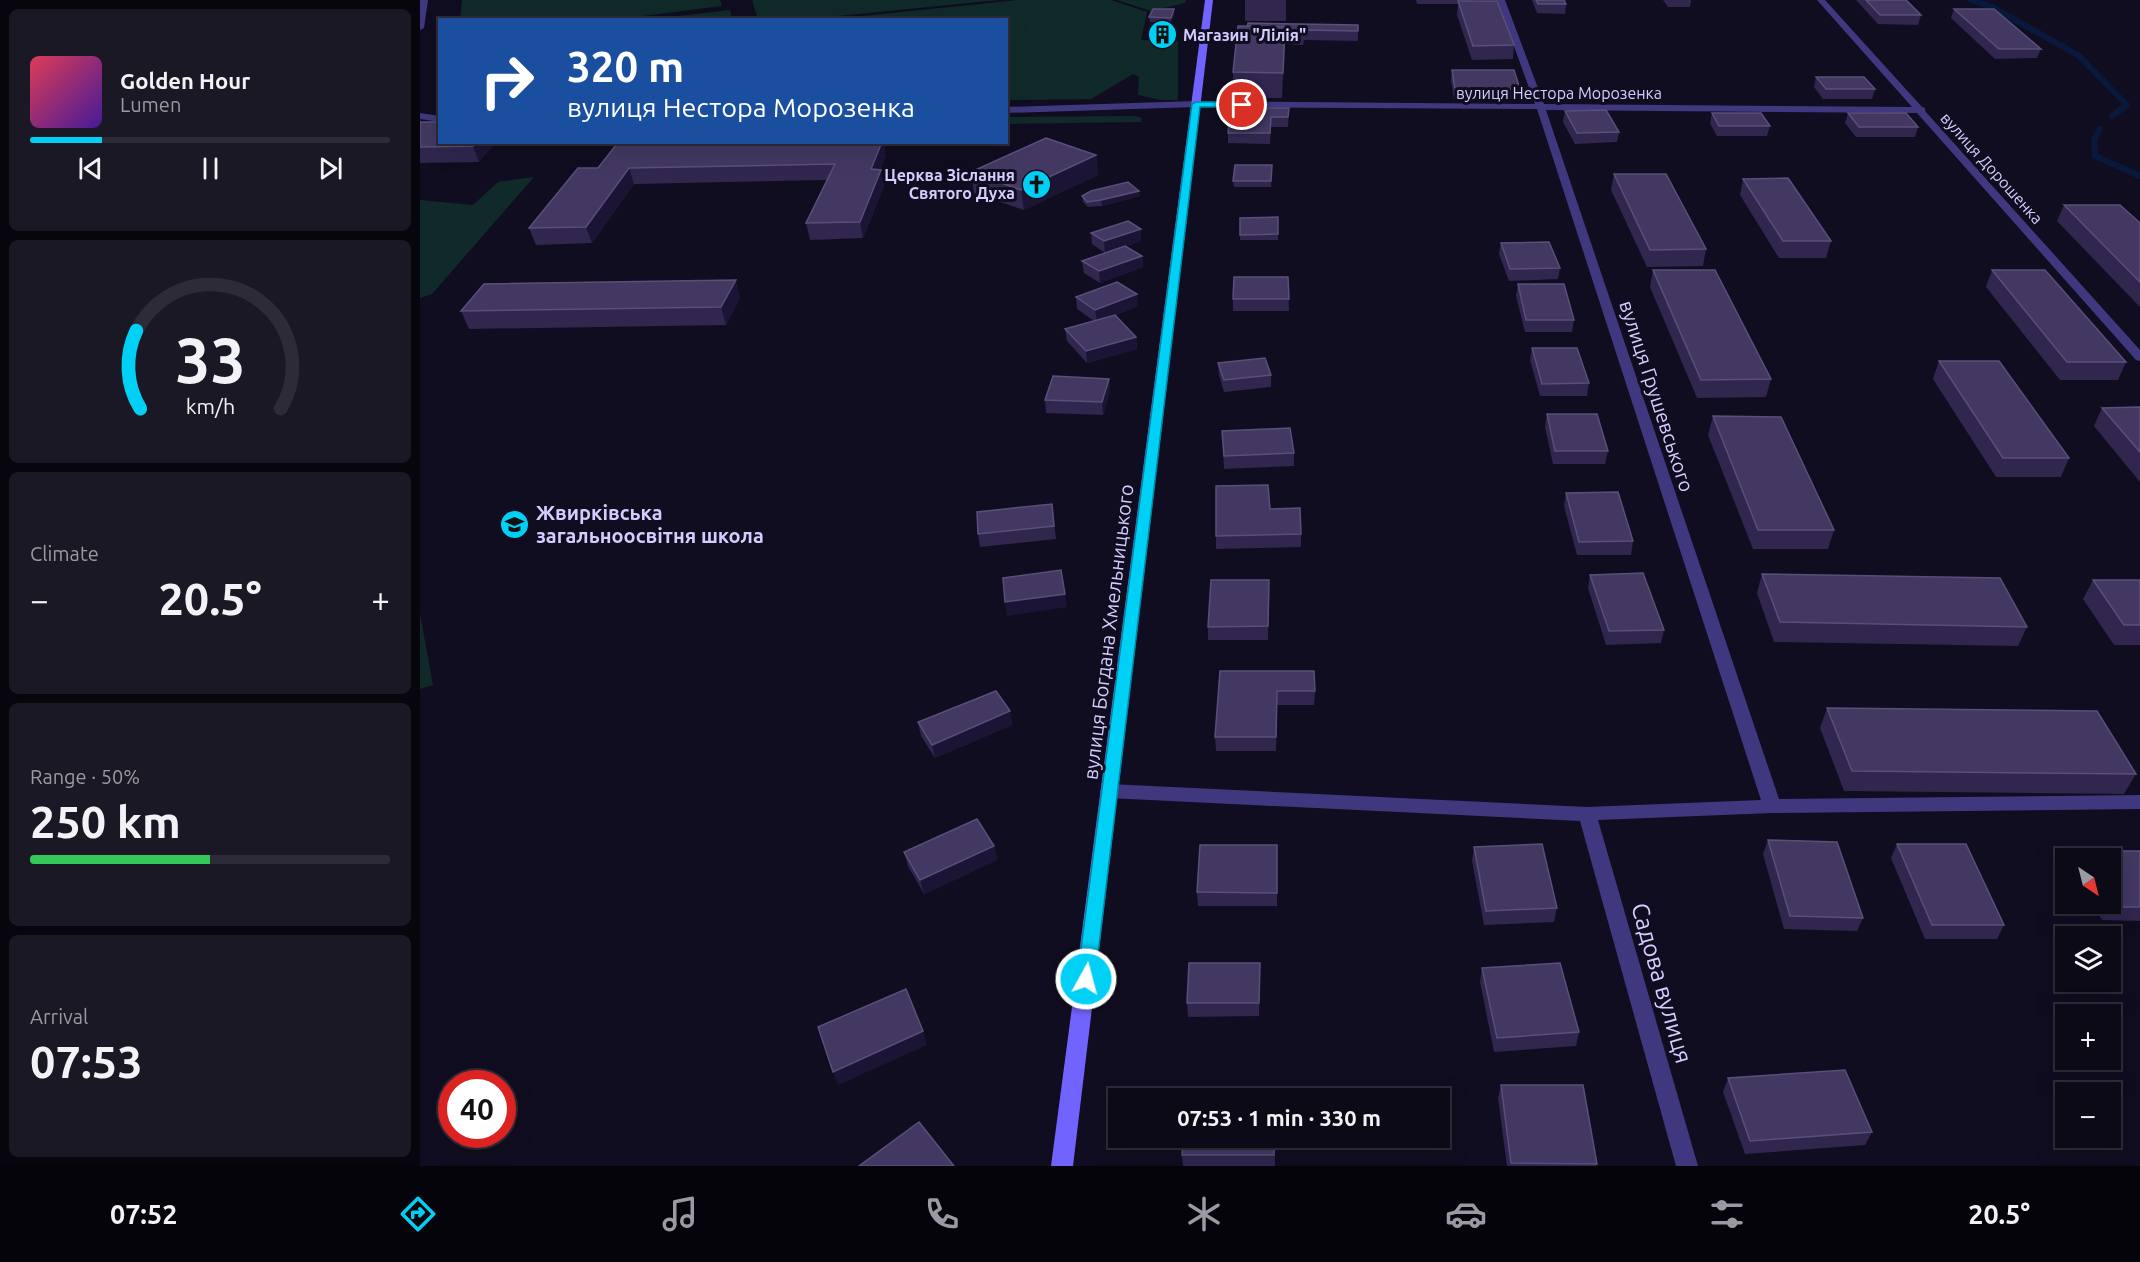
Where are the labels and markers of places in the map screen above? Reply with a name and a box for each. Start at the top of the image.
building icon: Магазин "Лілія" [1146,19,1178,51]
place label: Магазин "Лілія" [1183,26,1306,44]
pin [1216,79,1267,130]
place label: Церква Зіслання Святого Духа [884,166,1015,202]
church icon: Церква Зіслання Святого Духа [1020,168,1052,200]
place label: Жвирківська загальноосвітня школа [536,501,764,547]
school or university icon: Жвирківська загальноосвітня школа [499,508,531,540]

